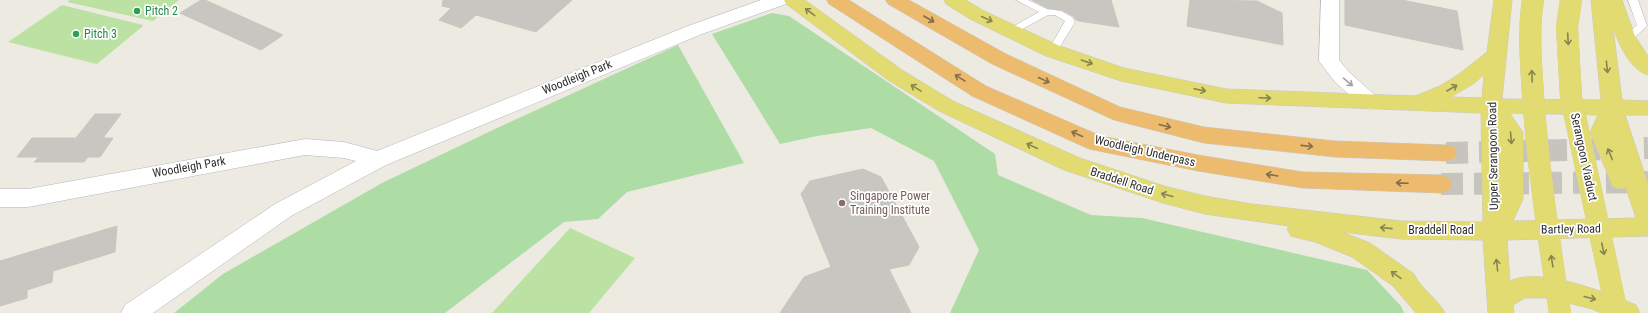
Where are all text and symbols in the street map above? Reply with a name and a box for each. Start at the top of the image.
place label: Pitch 2 [145,4,178,18]
marker: Pitch 2 [132,6,142,16]
one-way arrow [805,8,816,17]
one-way arrow [923,16,935,24]
one-way arrow [980,16,992,23]
place label: Pitch 3 [84,27,117,41]
marker: Pitch 3 [71,29,81,39]
one-way arrow [1564,32,1572,45]
street label: Woodleigh Park [540,56,614,97]
one-way arrow [1081,59,1093,67]
one-way arrow [1603,60,1611,73]
one-way arrow [1528,70,1536,83]
one-way arrow [954,74,966,82]
one-way arrow [1038,77,1050,84]
one-way arrow [1343,78,1354,87]
one-way arrow [1446,83,1458,91]
one-way arrow [911,84,922,92]
one-way arrow [1194,87,1207,95]
one-way arrow [1258,94,1271,102]
street label: Upper Serangoon Road [1485,102,1501,210]
street label: Serangoon Viaduct [1568,112,1600,203]
one-way arrow [1158,122,1171,130]
one-way arrow [1071,130,1083,137]
one-way arrow [1508,131,1515,144]
street label: Woodleigh Underpass [1093,133,1197,169]
one-way arrow [1026,141,1038,149]
one-way arrow [1300,142,1313,150]
one-way arrow [1606,148,1613,160]
street label: Woodleigh Park [151,154,227,180]
street label: Braddell Road [1089,164,1155,198]
one-way arrow [1266,171,1279,179]
one-way arrow [1396,179,1409,186]
place label: Singapore Power Training Institute [850,189,930,217]
one-way arrow [1161,191,1174,198]
marker: Singapore Power Training Institute [837,198,847,208]
street label: Bartley Road [1541,221,1601,237]
street label: Braddell Road [1408,223,1474,237]
one-way arrow [1380,224,1393,232]
one-way arrow [1600,242,1608,255]
one-way arrow [1548,255,1556,268]
one-way arrow [1493,259,1500,272]
one-way arrow [1391,271,1402,279]
one-way arrow [1584,295,1597,302]

